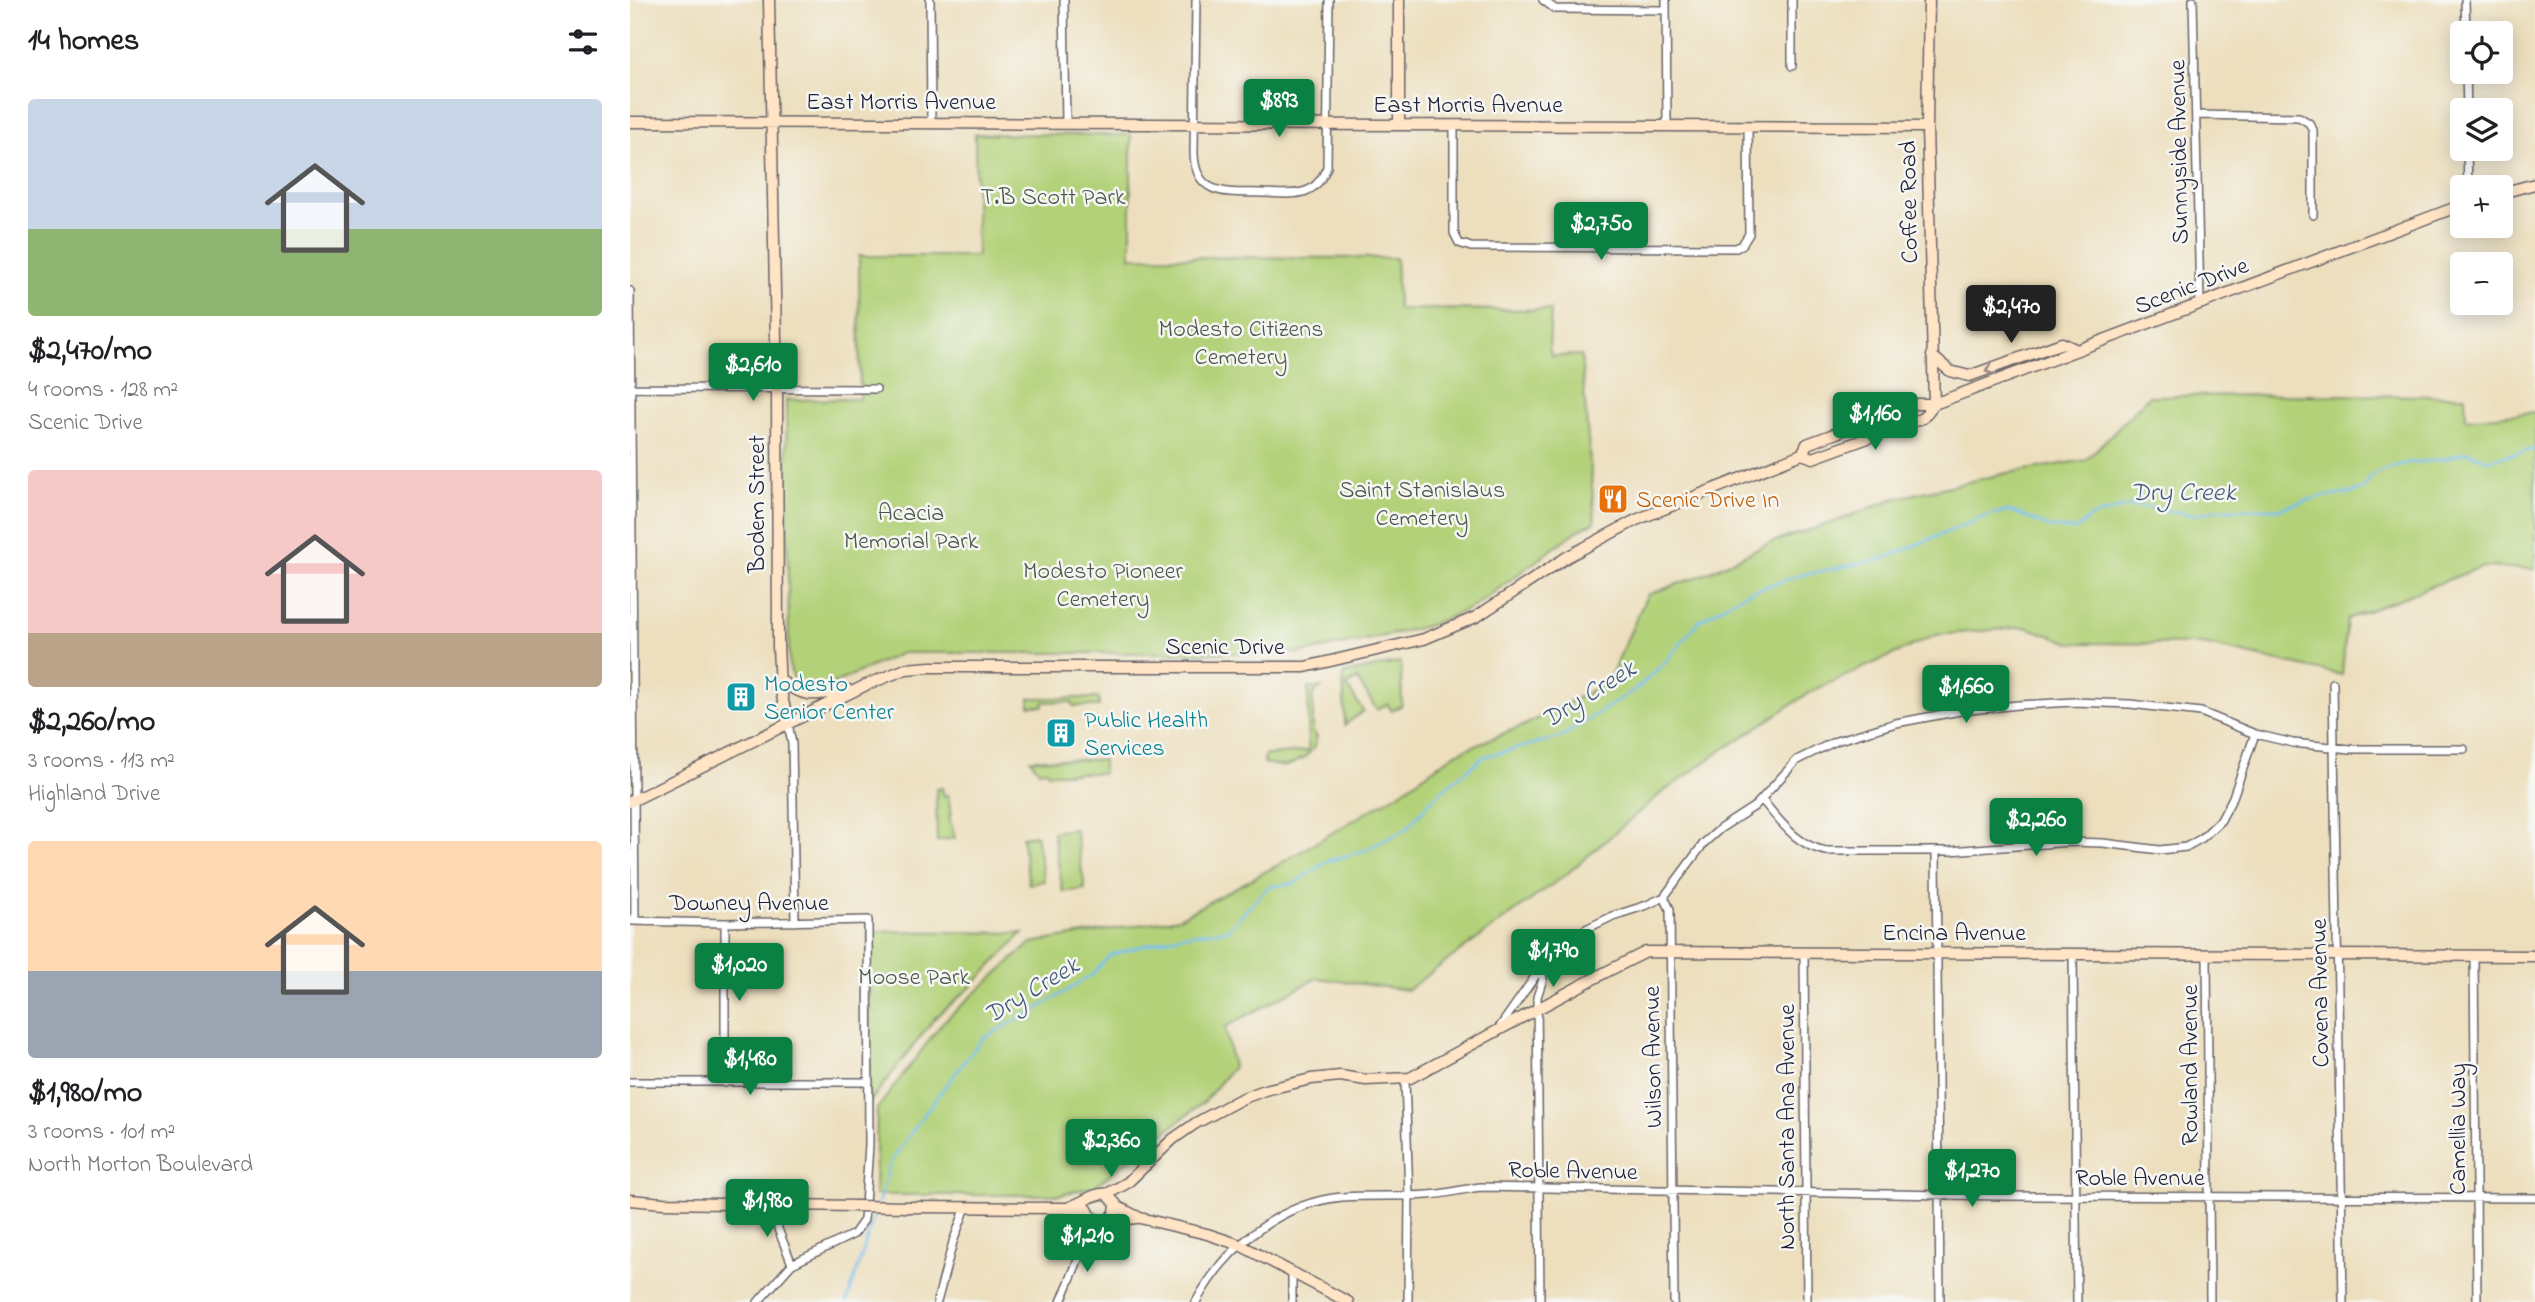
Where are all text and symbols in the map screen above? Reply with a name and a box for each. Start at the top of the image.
text: 14 homes [28,20,139,64]
map controls [2450,21,2513,315]
button: locate [2450,21,2513,84]
icon: filters [564,23,602,61]
street label: Sunnyside Avenue [2161,59,2201,245]
pin: $893 [1238,80,1320,139]
text: $893 [1260,85,1298,118]
street label: East Morris Avenue [806,86,996,121]
street label: East Morris Avenue [1373,89,1563,124]
button: layers [2450,98,2513,161]
street label: Coffee Road [1892,140,1929,264]
icon: home [252,145,378,271]
button: + [2450,175,2513,238]
park label: T.B Scott Park [981,181,1126,216]
pin: $2,750 [1544,202,1658,262]
text: $2,750 [1570,208,1632,241]
street label: Scenic Drive [2130,249,2254,325]
button: − [2450,252,2513,315]
pin: $2,470 [1954,286,2068,345]
text: $2,470 [1982,291,2040,324]
park label: Modesto Citizens Cemetery [1159,313,1323,377]
text: $2,470/mo [28,330,152,374]
pin: $2,610 [696,344,810,403]
text: $2,610 [725,349,781,382]
one-way arrow [1985,362,1997,376]
text: 4 rooms · 128 m² [28,374,178,407]
pin: $1,160 [1818,392,1932,452]
text: $1,160 [1849,398,1901,431]
text: Scenic Drive [28,407,143,440]
street label: Bodem Street [741,435,776,574]
park label: Saint Stanislaus Cemetery [1339,474,1505,538]
water label: Dry Creek [2130,475,2237,513]
restaurant icon: Scenic Drive In [1596,482,1630,516]
place label: Scenic Drive In [1636,484,1779,519]
park label: Acacia Memorial Park [844,497,979,560]
icon: home [252,516,378,642]
park label: Modesto Pioneer Cemetery [1023,555,1184,619]
street label: Scenic Drive [1165,631,1285,666]
water label: Dry Creek [1535,651,1646,740]
pin: $1,660 [1909,666,2023,725]
place label: Modesto Senior Center [764,668,895,731]
text: $1,660 [1938,671,1994,704]
building icon: Modesto Senior Center [724,680,758,714]
text: $2,260/mo [28,701,155,745]
place label: Public Health Services [1084,704,1208,767]
building icon: Public Health Services [1044,716,1078,750]
text: 3 rooms · 113 m² [28,745,175,778]
text: Highland Drive [28,778,160,811]
pin: $2,260 [1979,798,2093,858]
text: $2,260 [2006,804,2066,837]
icon: home [252,887,378,1013]
street label: Downey Avenue [668,887,829,923]
street label: Encina Avenue [1882,917,2026,952]
street label: Covena Avenue [2303,918,2340,1068]
pin: $1,790 [1496,930,1610,989]
text: $1,790 [1527,935,1579,968]
pin: $1,020 [682,944,796,1003]
water label: Dry Creek [978,947,1089,1035]
text: $1,020 [711,949,767,982]
park label: Moose Park [858,961,970,996]
street label: Rowland Avenue [2174,984,2209,1146]
street label: Wilson Avenue [1636,985,1673,1128]
street label: North Santa Ana Avenue [1771,1004,1806,1250]
pin: $1,480 [693,1038,807,1097]
text: $1,480 [723,1043,777,1076]
street label: Camellia Way [2442,1063,2478,1195]
text: $1,980/mo [28,1072,142,1116]
text: 3 rooms · 101 m² [28,1116,175,1149]
pin: $2,360 [1054,1120,1168,1179]
text: $2,360 [1082,1125,1140,1158]
text: North Morton Boulevard [28,1149,253,1182]
pin: $1,270 [1915,1150,2029,1209]
street label: Roble Avenue [1508,1154,1638,1191]
text: $1,270 [1944,1155,2000,1188]
street label: Roble Avenue [2075,1162,2205,1197]
pin: $1,980 [710,1180,824,1239]
text: $1,980 [742,1185,792,1218]
pin: $1,210 [1030,1214,1144,1274]
text: $1,210 [1060,1220,1114,1253]

